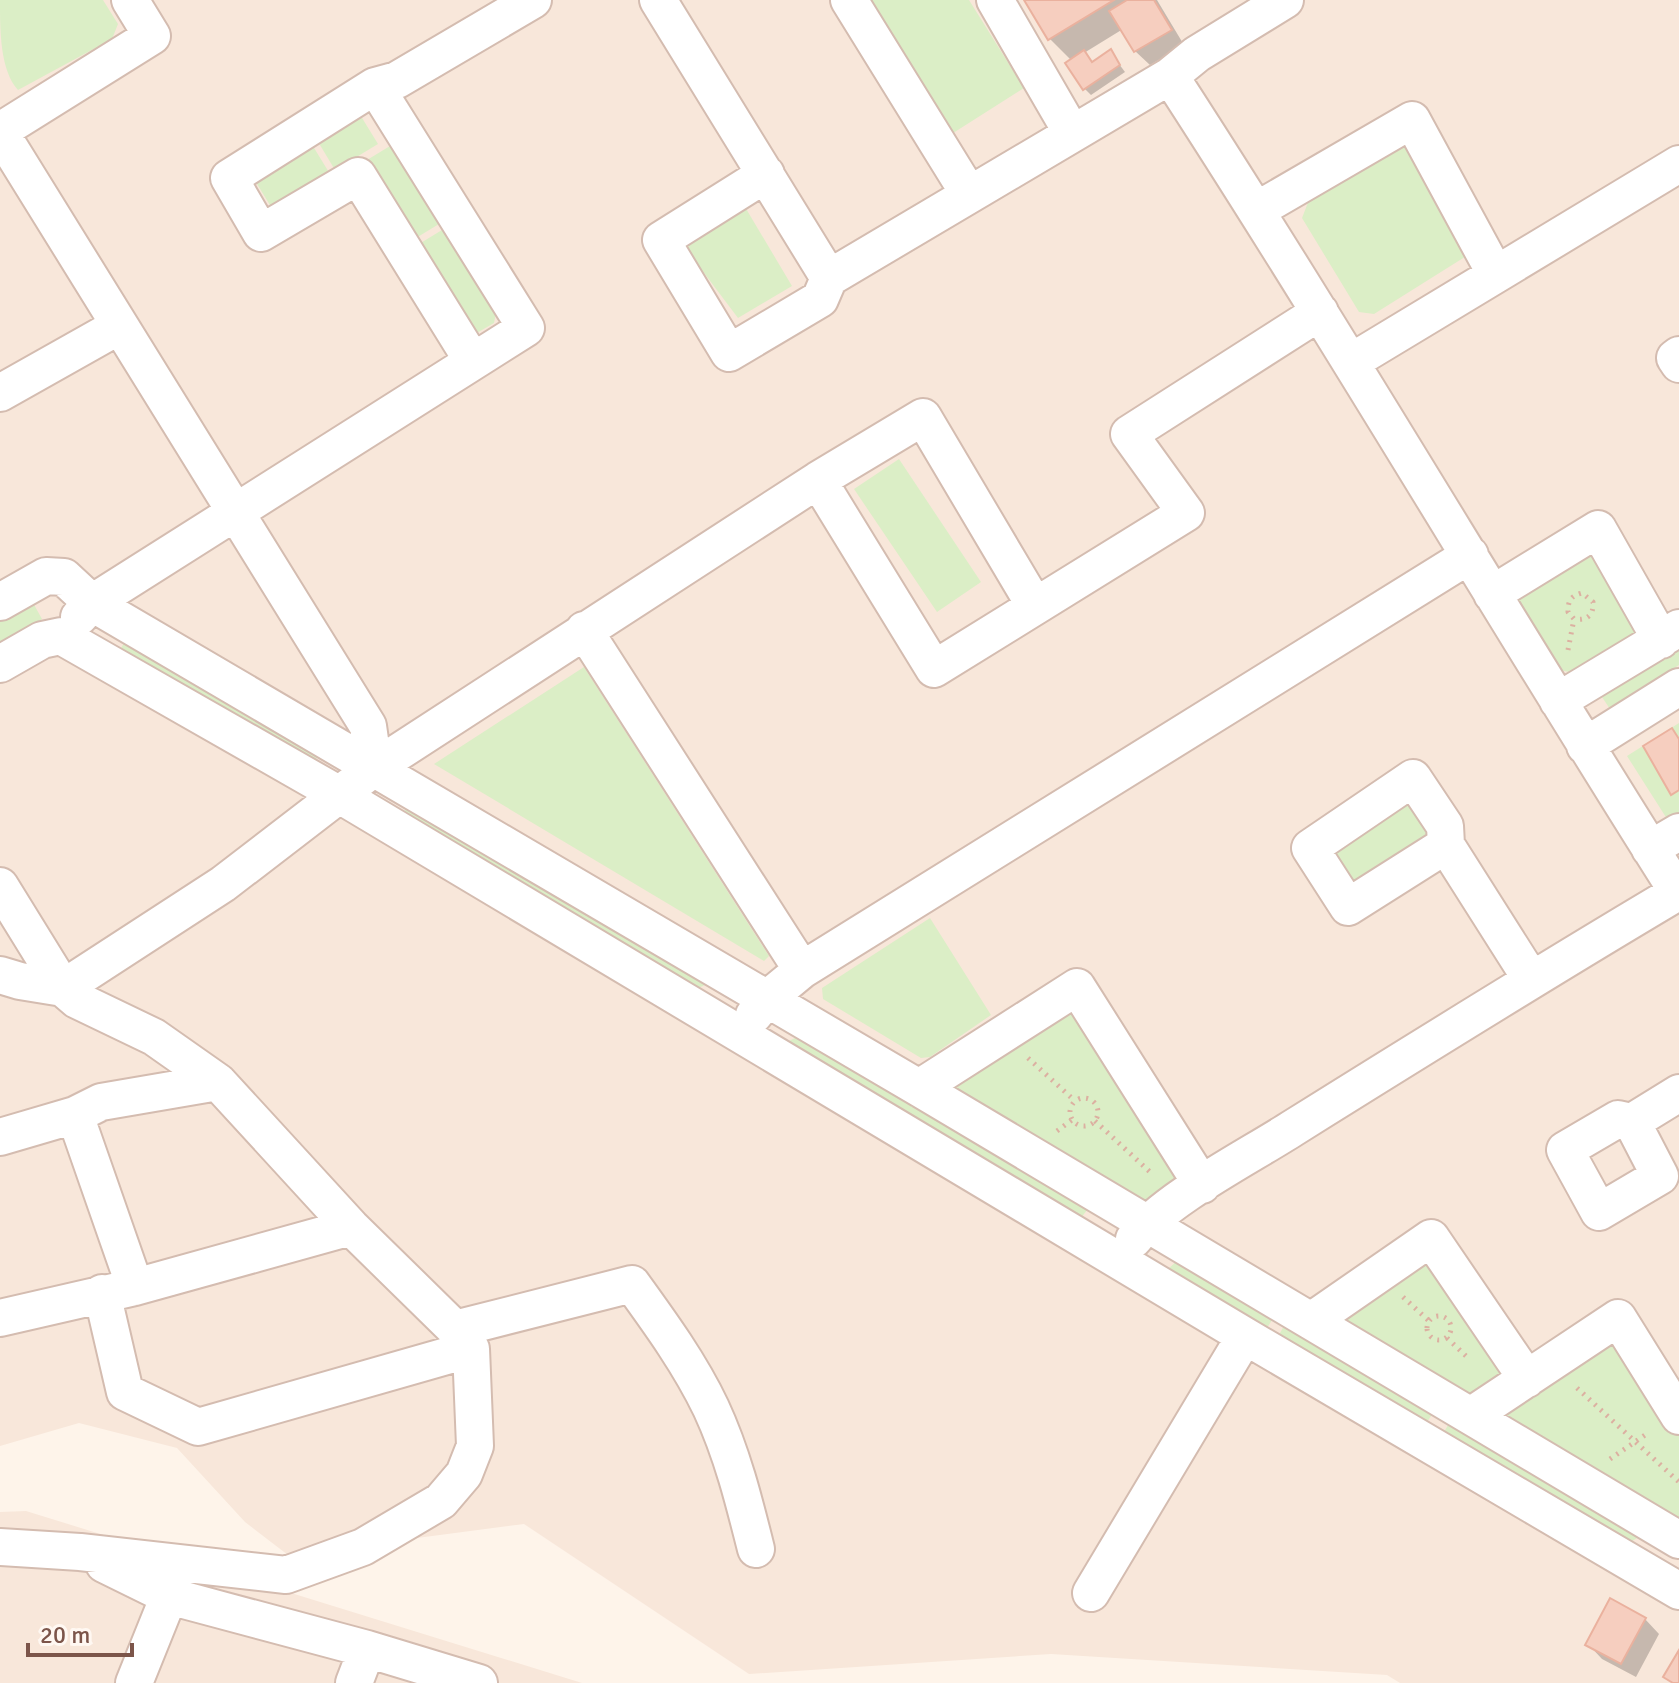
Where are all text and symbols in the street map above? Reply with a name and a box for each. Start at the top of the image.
scale bar [28,1607,132,1657]
text: 20 m [40,1620,90,1650]

